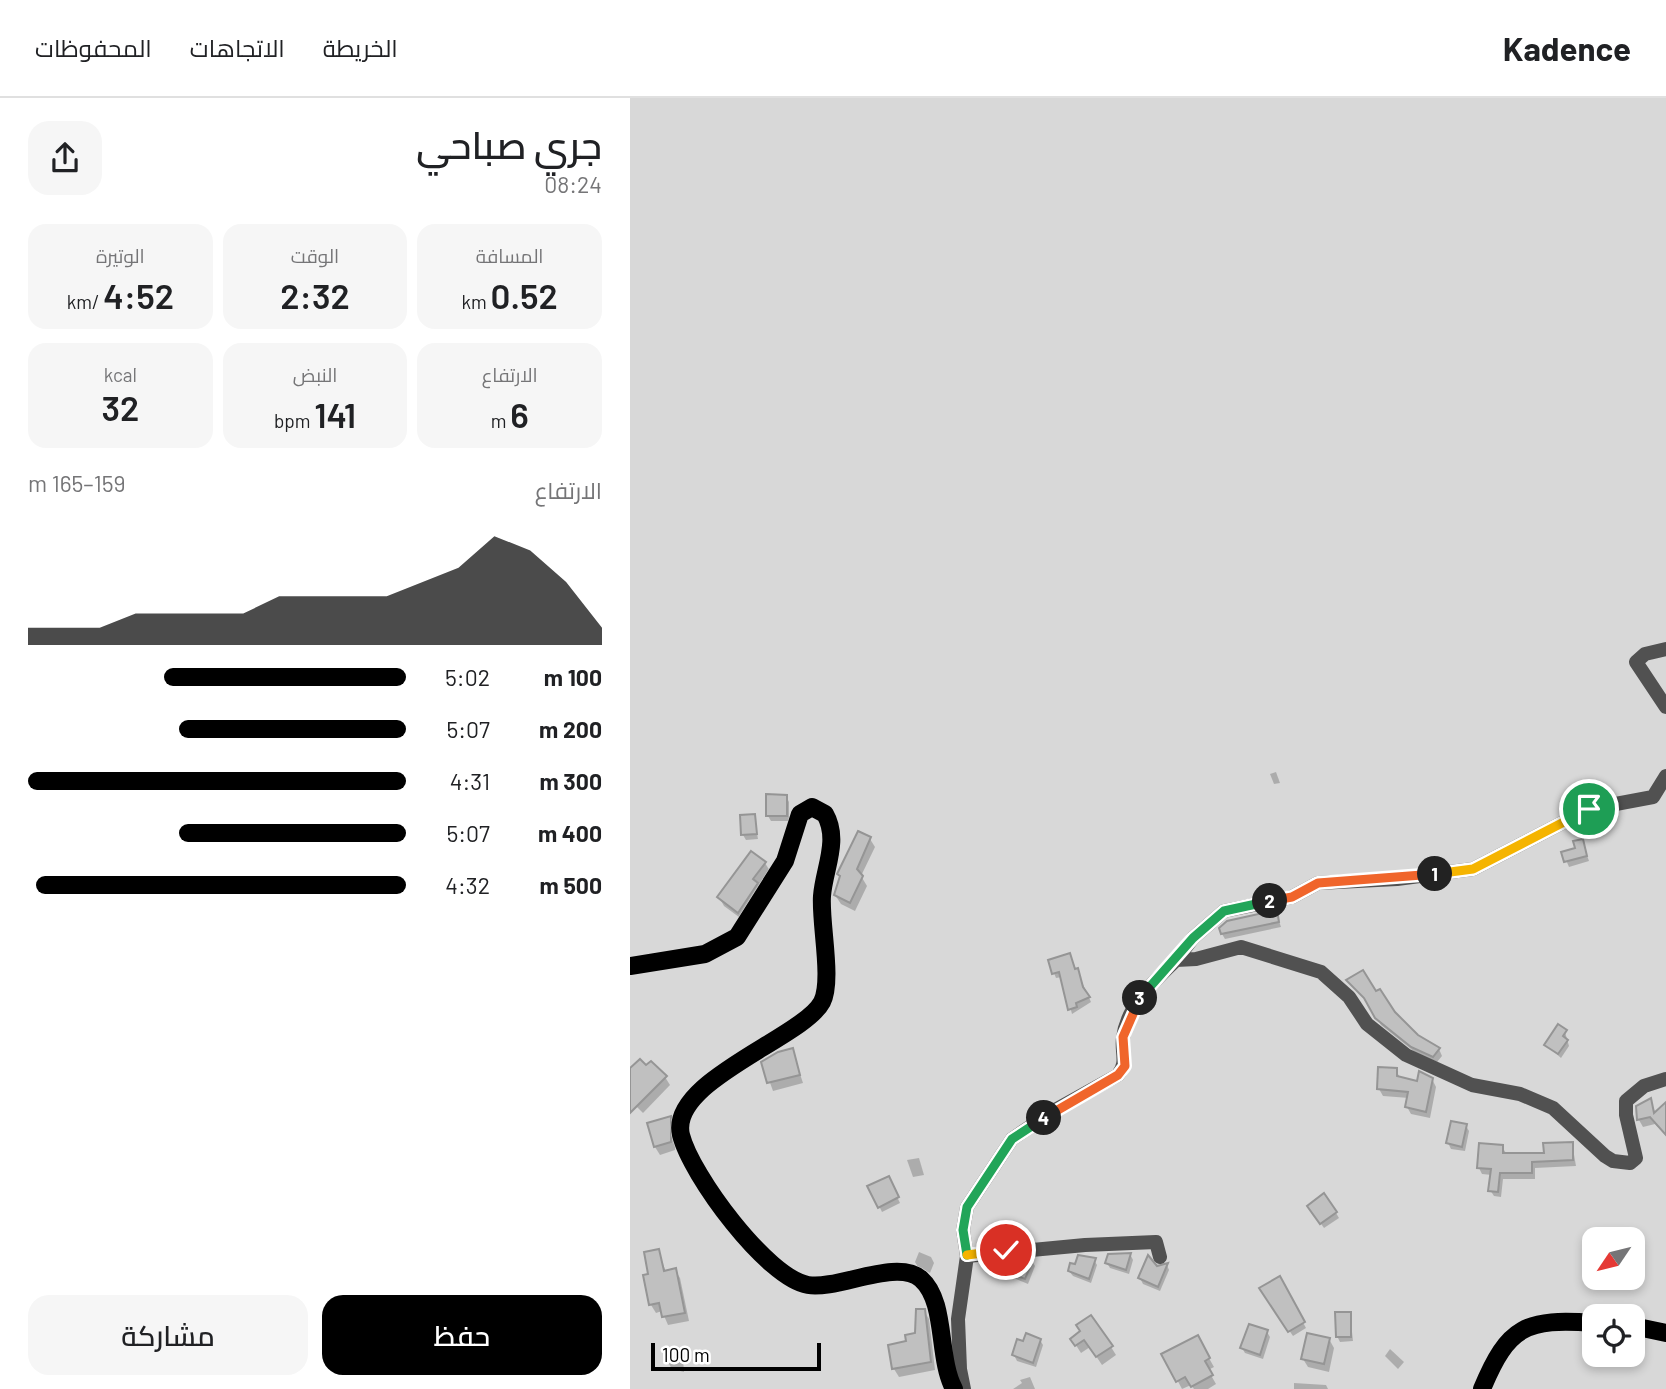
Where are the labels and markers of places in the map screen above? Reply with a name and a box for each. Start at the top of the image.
pin [1559,779,1619,839]
pin: 1 [1418,856,1452,892]
pin: 2 [1252,884,1288,918]
pin: 3 [1122,981,1158,1016]
pin: 4 [1026,1100,1062,1136]
pin [976,1220,1036,1280]

